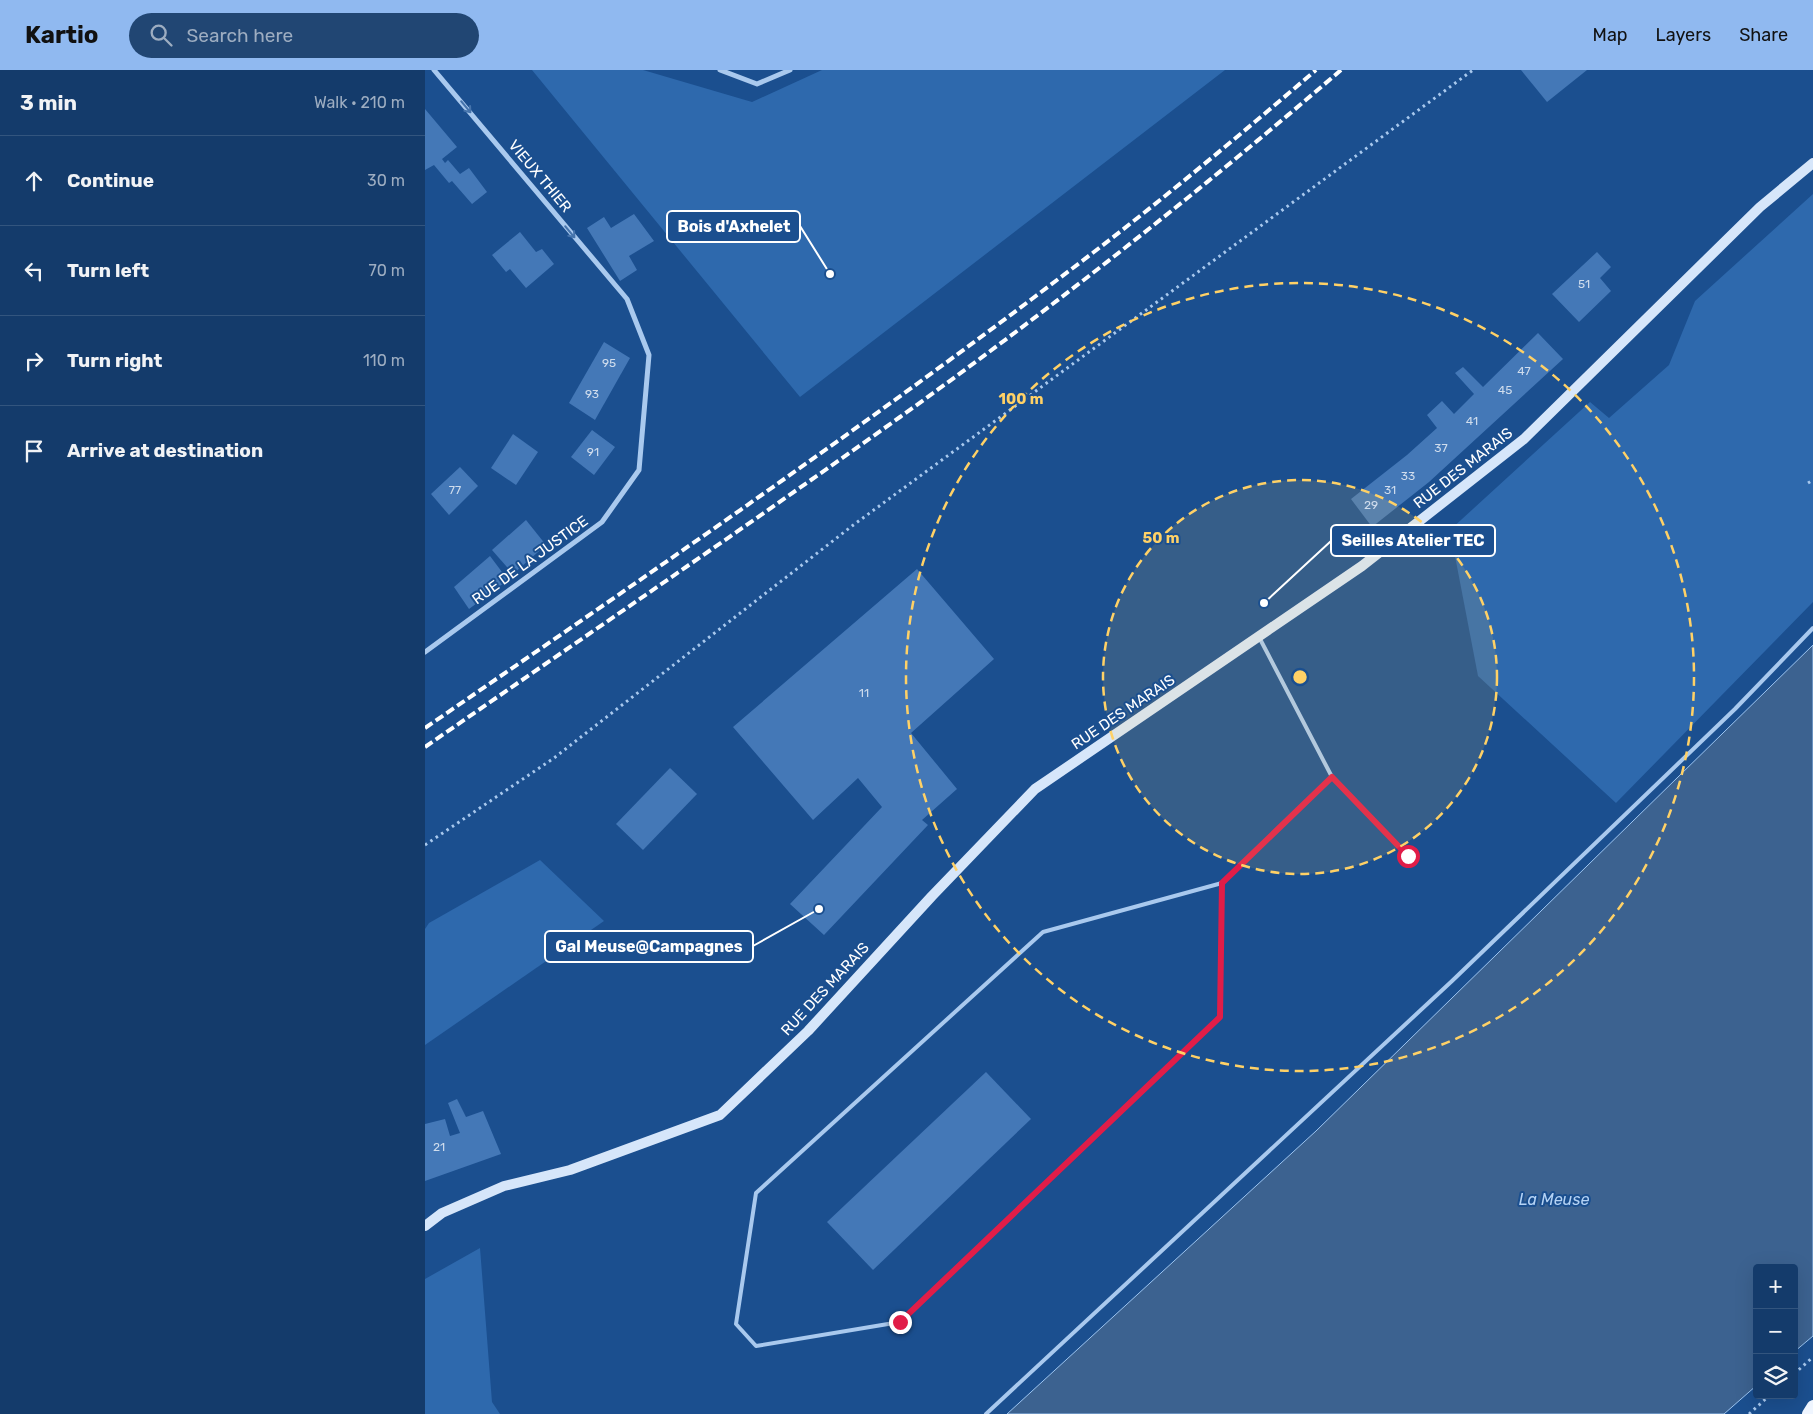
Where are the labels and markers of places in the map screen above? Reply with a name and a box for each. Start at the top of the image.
callout: Bois d'Axhelet [667,211,800,242]
callout: Seilles Atelier TEC [1331,525,1495,556]
centre of rings [1291,668,1309,686]
callout: Gal Meuse@Campagnes [545,931,753,962]

